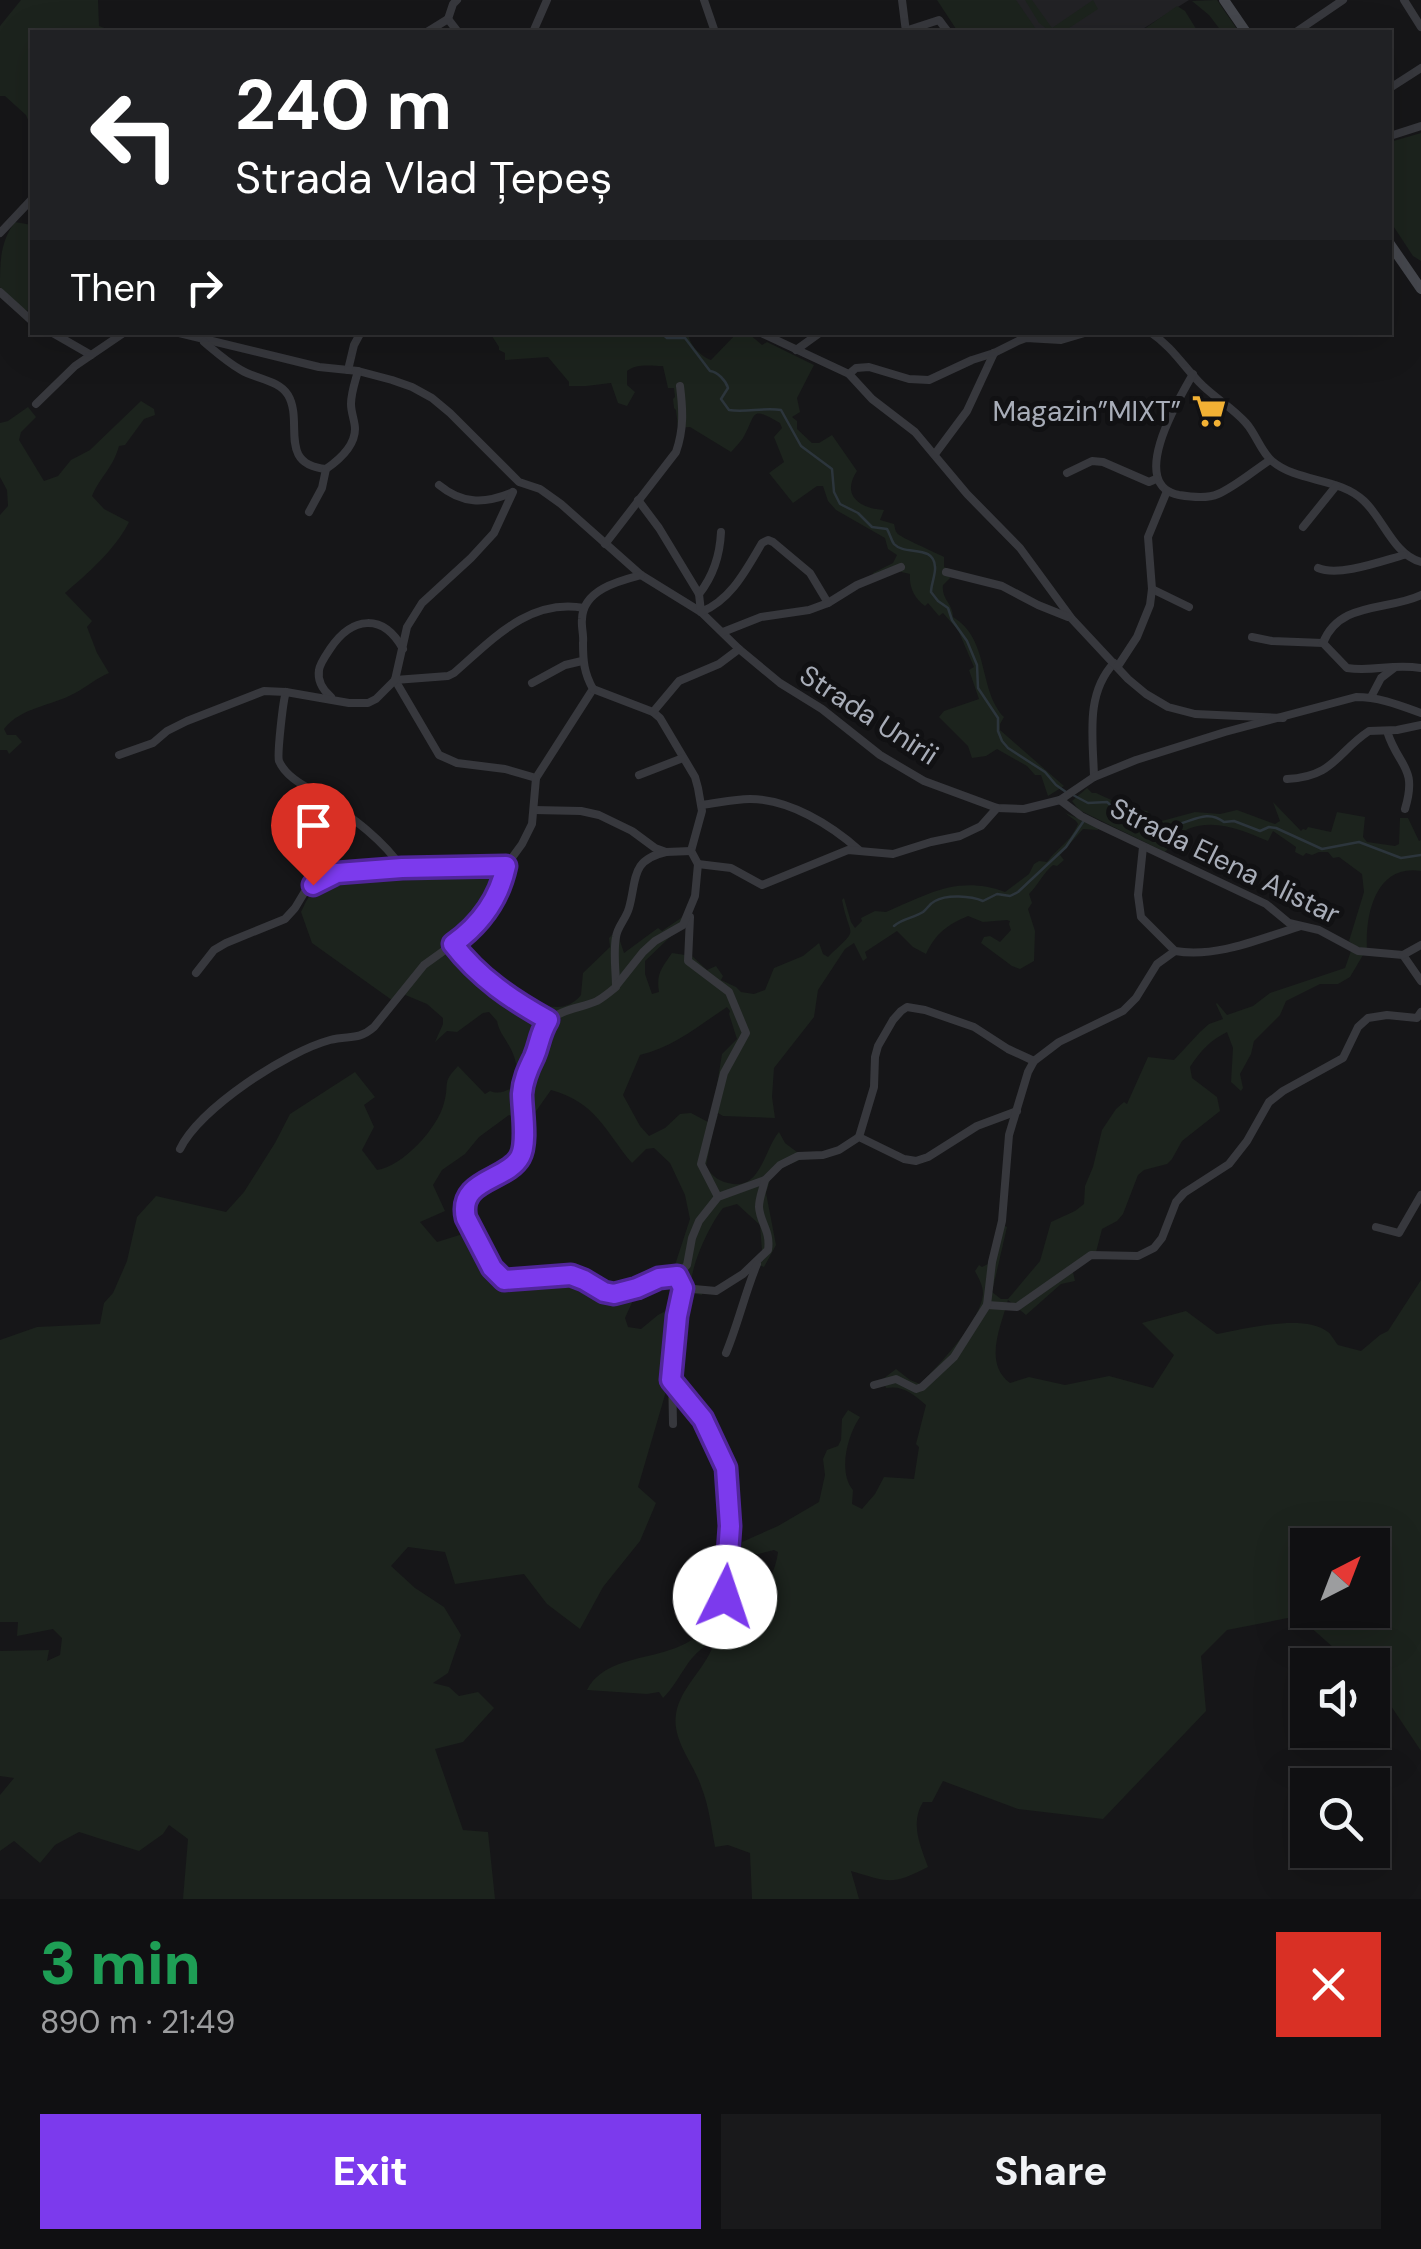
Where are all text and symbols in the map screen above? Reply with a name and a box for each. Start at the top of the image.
text: 240 m [235,60,452,151]
icon: left [70,70,200,200]
text: Strada Vlad Țepeș [235,148,612,207]
icon: right [177,260,232,315]
text: Then [70,263,157,313]
supermarket icon: Magazin”MIXT” [1190,392,1228,430]
place label: Magazin”MIXT” [993,393,1181,430]
street label: Strada Unirii [793,656,945,774]
pin [271,783,356,886]
street label: Strada Elena Alistar [1104,789,1346,933]
icon: arrive [286,798,341,853]
north arrow [1290,1528,1390,1628]
map controls [1290,1528,1390,1868]
position arrow [673,1545,777,1649]
button: sound [1290,1648,1390,1748]
button: search [1290,1768,1390,1868]
text: 3 min [40,1924,201,2003]
button: close [1276,1932,1381,2037]
text: 890 m · 21:49 [40,2001,235,2043]
button: Exit [40,2114,701,2229]
button: Share [721,2114,1381,2229]

